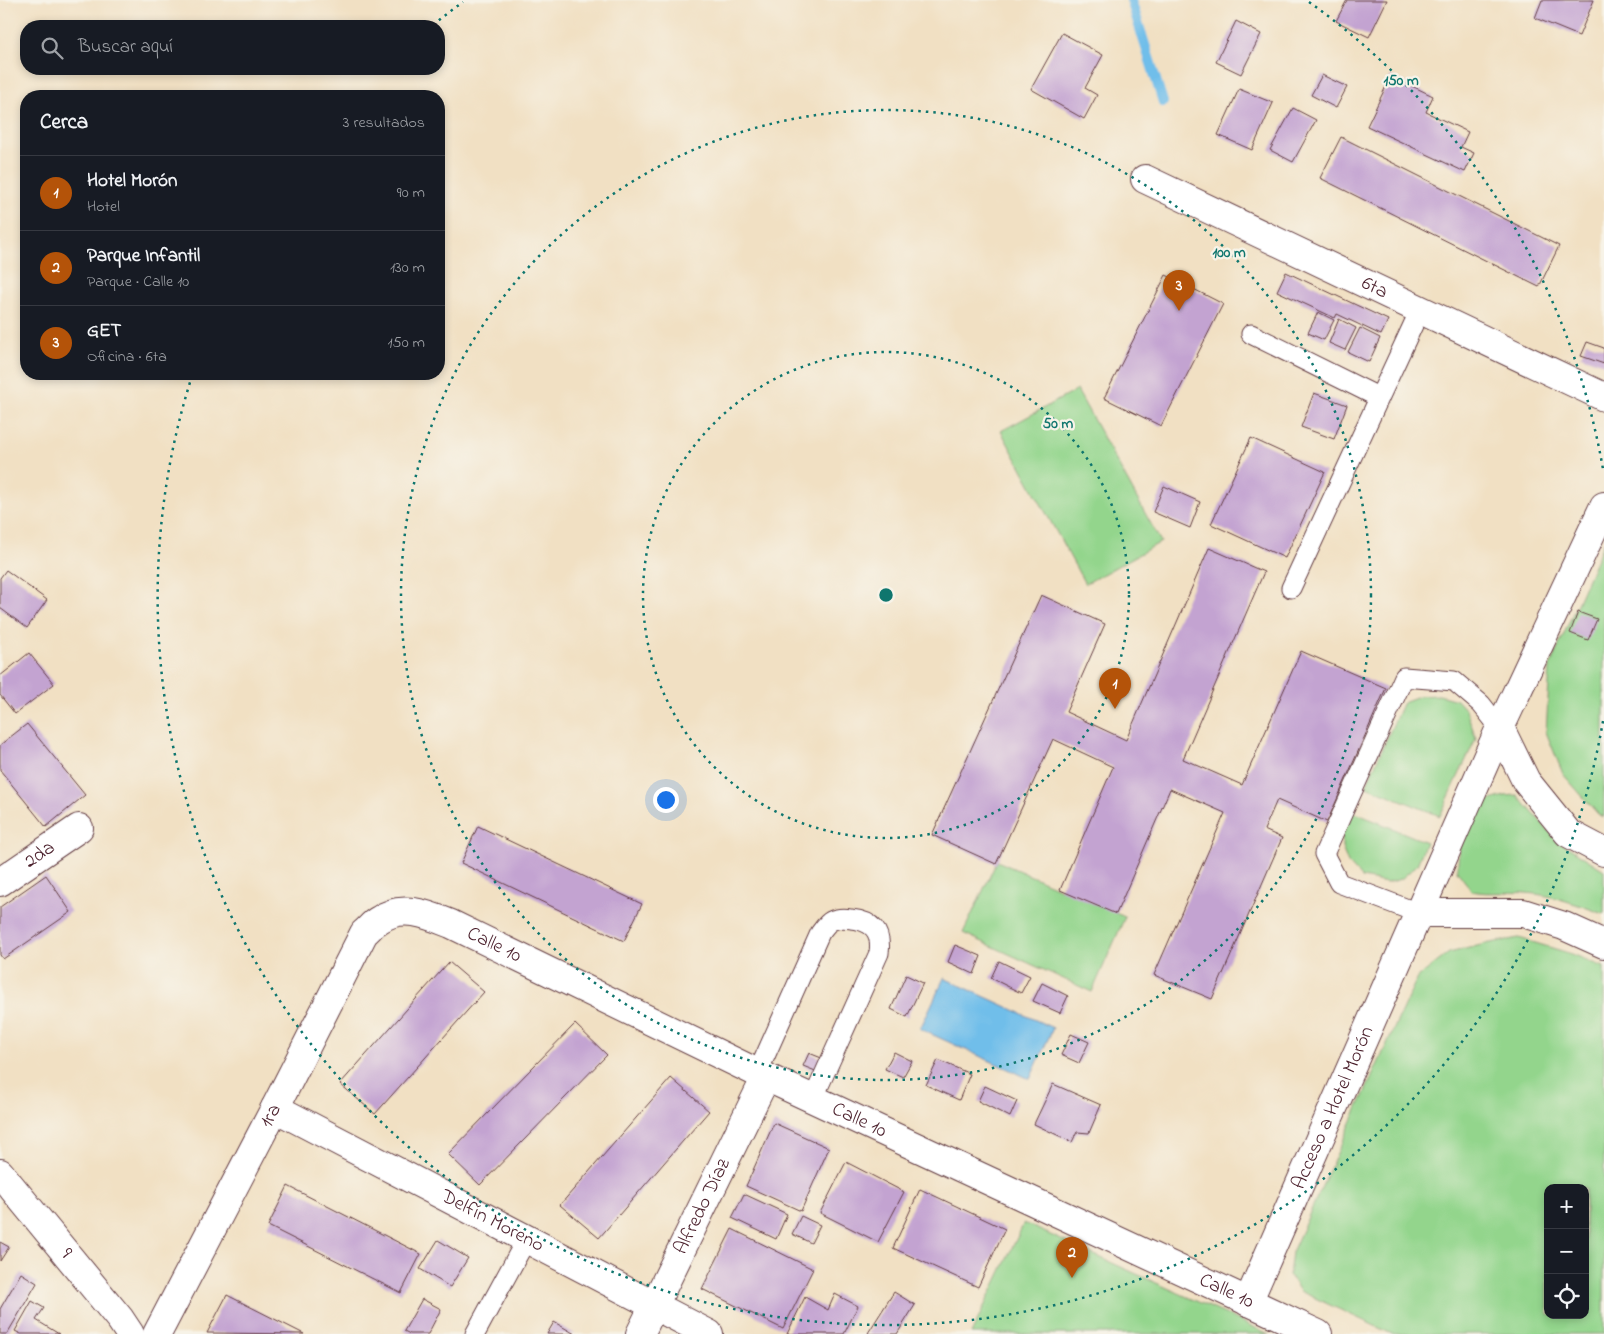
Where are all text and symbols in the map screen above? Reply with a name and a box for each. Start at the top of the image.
search box [20,20,445,75]
icon: search [38,34,66,62]
text: Buscar aquí [78,34,173,61]
text: 150 m [1383,70,1419,92]
text: Cerca [40,108,88,138]
text: 3 resultados [343,111,425,135]
text: Hotel Morón [87,168,177,195]
text: 1 [53,181,59,205]
text: 90 m [397,181,425,205]
text: Hotel [87,195,120,219]
text: 100 m [1212,242,1246,264]
text: Parque Infantil [87,243,200,270]
text: 2 [52,256,60,280]
text: 130 m [390,256,425,280]
street label: 6ta [1356,269,1393,307]
text: Parque · Calle 10 [87,270,189,294]
pin: 3 [1163,270,1195,311]
text: GET [87,318,121,345]
text: 3 [53,331,59,355]
text: 150 m [387,331,425,355]
text: Oficina · 6ta [87,345,167,369]
text: 50 m [1043,413,1074,435]
centre of rings [877,586,895,604]
pin: 1 [1099,668,1131,709]
your location [653,787,679,813]
street label: 2da [18,834,61,876]
street label: Calle 10 [462,919,527,971]
street label: Acceso a Hotel Morón [1285,1022,1382,1194]
street label: Calle 10 [827,1095,892,1146]
street label: 1ra [253,1099,289,1133]
street label: Alfredo Díaz [667,1153,739,1259]
street label: Delfín Moreno [435,1182,549,1260]
map controls [1544,1184,1589,1319]
button: + [1544,1184,1589,1229]
button: − [1544,1229,1589,1274]
pin: 2 [1056,1237,1088,1278]
street label: 9 [53,1242,79,1265]
street label: Calle 10 [1194,1266,1259,1317]
button: locate [1544,1274,1589,1319]

